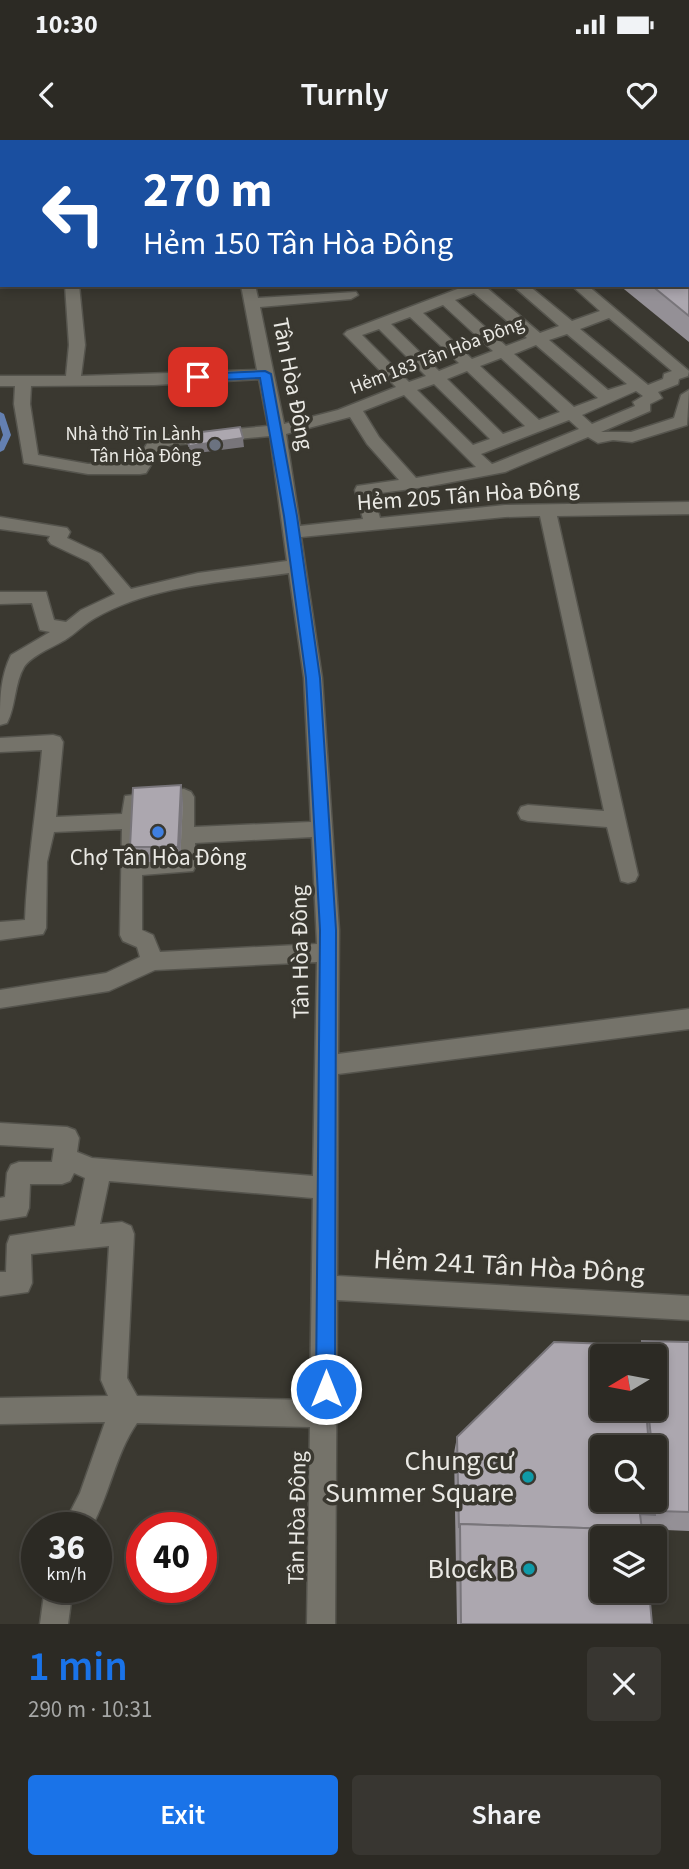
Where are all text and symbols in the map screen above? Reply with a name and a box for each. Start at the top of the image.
text: 10:30 [35,6,98,43]
text: Turnly [300,72,389,118]
icon: back [28,76,66,114]
icon: heart [623,76,661,114]
text: 270 m [143,156,272,226]
icon: left [28,168,119,259]
text: Hẻm 150 Tân Hòa Đông [143,221,453,267]
street label: Hẻm 183 Tân Hòa Đông [346,310,528,402]
street label: Tân Hòa Đông [264,315,322,453]
pin [168,347,228,407]
icon: arrive [179,358,217,396]
place label: Nhà thờ Tin Lành Tân Hòa Đông [66,421,201,470]
marker: Nhà thờ Tin Lành Tân Hòa Đông [207,437,223,453]
street label: Hẻm 205 Tân Hòa Đông [356,471,581,519]
marker: Chợ Tân Hòa Đông [150,824,166,840]
place label: Chợ Tân Hòa Đông [70,841,247,874]
street label: Tân Hòa Đông [282,884,318,1019]
street label: Hẻm 241 Tân Hòa Đông [372,1239,646,1293]
north arrow [590,1344,667,1421]
map controls [590,1344,667,1603]
position arrow [289,1352,363,1426]
button: search [590,1435,667,1512]
place label: Chung cư Summer Square [325,1441,515,1513]
street label: Tân Hòa Đông [279,1450,315,1585]
marker: Chung cư Summer Square [520,1469,536,1485]
speed limit sign: 40 [126,1512,217,1603]
text: 36 [48,1523,85,1573]
button: layers [590,1526,667,1603]
place label: Block B [428,1549,515,1589]
marker: Block B [521,1561,537,1577]
text: km/h [47,1562,86,1587]
text: 1 min [28,1637,128,1697]
button: close [587,1647,661,1721]
text: 290 m · 10:31 [28,1693,152,1726]
button: Exit [28,1775,338,1855]
button: Share [352,1775,661,1855]

